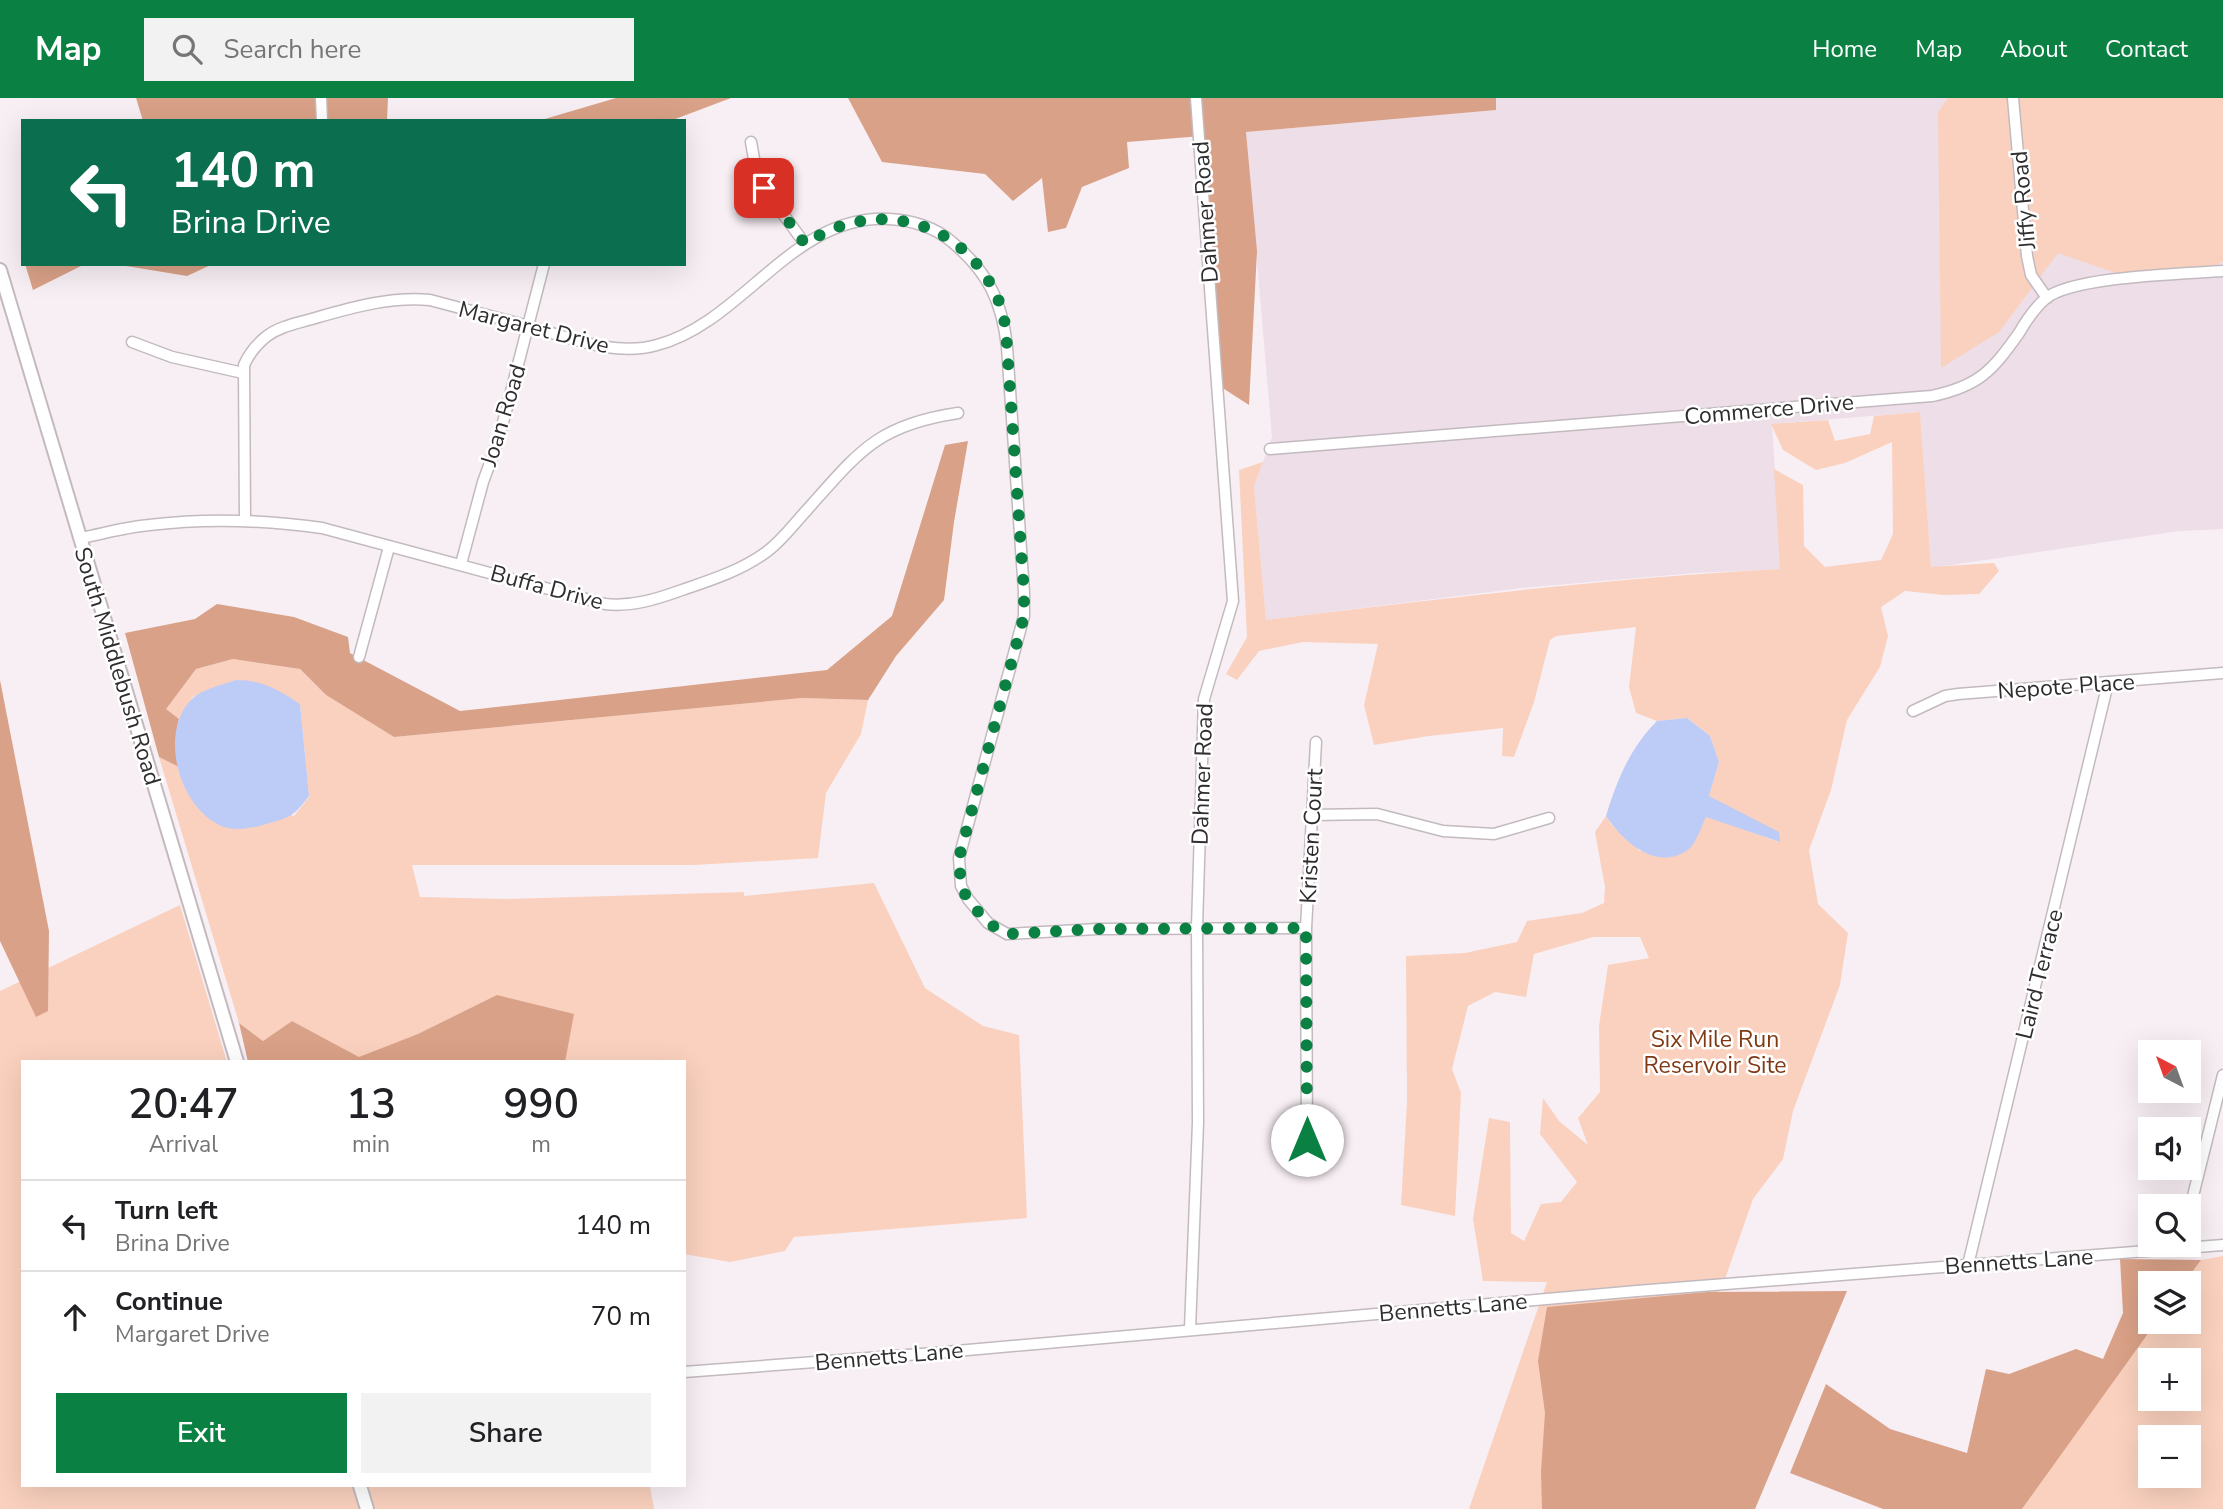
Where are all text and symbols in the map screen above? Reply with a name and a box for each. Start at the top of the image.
search box [144,18,634,81]
text: Map [35,27,102,72]
icon: search [168,30,206,68]
text: Search here [224,32,361,67]
text: Home [1812,33,1877,65]
text: Map [1915,33,1962,65]
text: About [2000,33,2067,65]
text: Contact [2105,33,2188,65]
text: 140 m [171,137,315,204]
street label: Dahmer Road [1185,140,1226,284]
icon: left [56,147,147,238]
street label: Jiffy Road [2004,149,2043,252]
pin [734,158,794,218]
icon: arrive [745,169,783,207]
text: Brina Drive [171,201,331,244]
street label: Margaret Drive [455,294,613,361]
street label: Joan Road [473,360,534,471]
street label: Commerce Drive [1683,387,1855,432]
street label: South Middlebush Road [67,543,169,789]
street label: Buffa Drive [487,558,607,617]
street label: Nepote Place [1996,666,2136,707]
street label: Dahmer Road [1185,703,1220,845]
street label: Kristen Court [1292,767,1331,904]
street label: Laird Terrace [2008,906,2071,1042]
park label: Six Mile Run Reservoir Site [1643,1024,1787,1081]
north arrow [2138,1040,2202,1102]
map controls [2138,1040,2201,1488]
text: 20:47 [128,1076,239,1133]
text: 13 [346,1076,396,1133]
text: 990 [503,1076,579,1133]
position arrow [1270,1103,1344,1177]
button: sound [2138,1117,2201,1180]
text: Arrival [149,1129,218,1160]
text: min [352,1129,390,1160]
text: m [531,1129,551,1160]
text: Turn left [115,1193,218,1228]
button: search [2138,1194,2201,1257]
icon: left [56,1207,94,1245]
text: 140 m [575,1208,651,1243]
text: Brina Drive [115,1228,230,1259]
street label: Bennetts Lane [1944,1241,2094,1282]
button: layers [2138,1271,2201,1334]
text: Continue [115,1284,223,1319]
street label: Bennetts Lane [1378,1286,1529,1329]
icon: ahead [56,1298,94,1336]
text: 70 m [591,1299,651,1334]
text: Margaret Drive [115,1319,269,1350]
street label: Bennetts Lane [814,1335,965,1378]
button: + [2138,1348,2201,1411]
button: Exit [56,1393,347,1473]
button: Share [361,1393,651,1473]
button: − [2138,1425,2201,1488]

